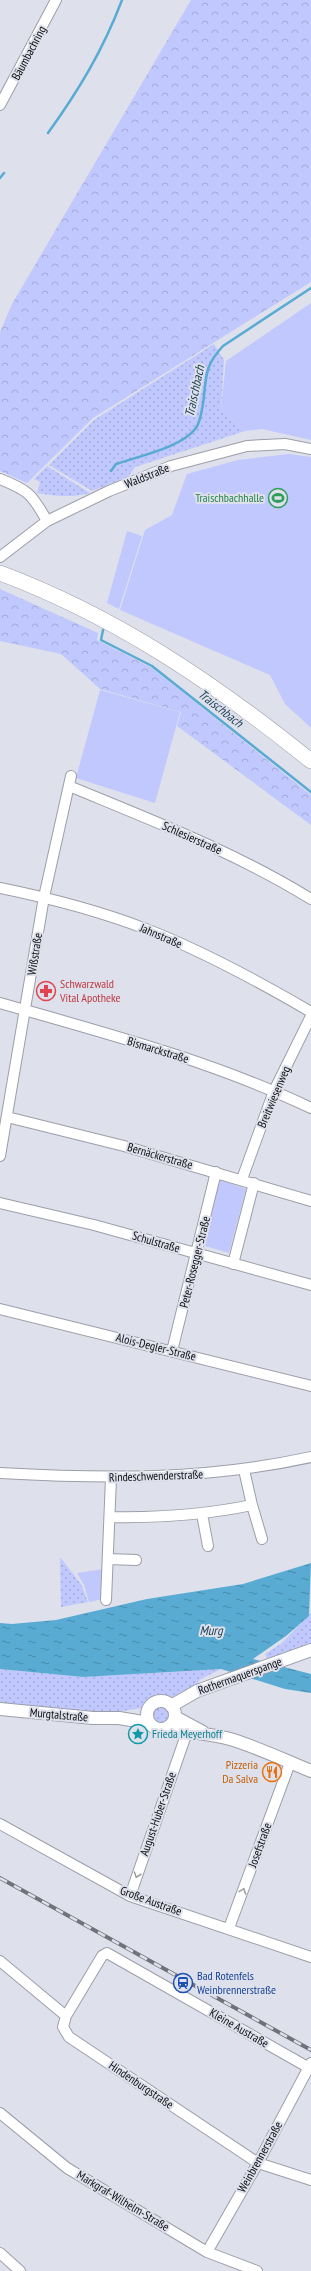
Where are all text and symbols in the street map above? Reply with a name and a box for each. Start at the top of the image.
street label: Bäumbachring [8,23,49,83]
water label: Traischbach [181,363,208,418]
street label: Waldstraße [122,460,171,491]
sports icon: Traischbachhalle [267,487,289,509]
place label: Traischbachhalle [195,490,264,505]
water label: Traischbach [195,686,248,732]
street label: Schlesierstraße [160,818,224,857]
street label: Jahnstraße [137,920,185,951]
street label: Wißstraße [24,932,45,976]
place label: Schwarzwald Vital Apotheke [59,976,120,1005]
pharmacy icon: Schwarzwald Vital Apotheke [35,980,57,1002]
street label: Bismarckstraße [126,1033,191,1066]
street label: Breitwiesenweg [254,1064,293,1130]
street label: Bernäckerstraße [126,1139,195,1172]
street label: Peter-Rosegger-Straße [176,1215,213,1309]
street label: Schulstraße [131,1228,182,1255]
street label: Alois-Degler-Straße [115,1329,198,1364]
street label: Rindeschwenderstraße [109,1466,203,1485]
water label: Murg [199,1622,224,1639]
street label: Rothermaquerspange [196,1653,284,1698]
street label: Murgtalstraße [29,1704,89,1725]
place icon: Frieda Meyerhoff [127,1723,149,1745]
place label: Frieda Meyerhoff [152,1726,223,1741]
place label: Pizzeria Da Salva [222,1757,258,1786]
restaurant icon: Pizzeria Da Salva [261,1761,283,1783]
street label: August-Huber-Straße [136,1770,179,1858]
street label: Josefstraße [244,1820,275,1870]
one-way arrow [133,1872,142,1879]
street label: Große Austraße [118,1882,184,1919]
one-way arrow [238,1888,246,1895]
place label: Bad Rotenfels Weinbrennerstraße [197,1968,276,1997]
station icon: Bad Rotenfels Weinbrennerstraße [172,1972,194,1994]
street label: Kleine Austraße [207,2005,272,2051]
street label: Hindenburgstraße [106,2057,177,2112]
street label: Weinbrennerstraße [234,2119,285,2195]
street label: Markgraf-Wilhelm-Straße [74,2167,172,2234]

